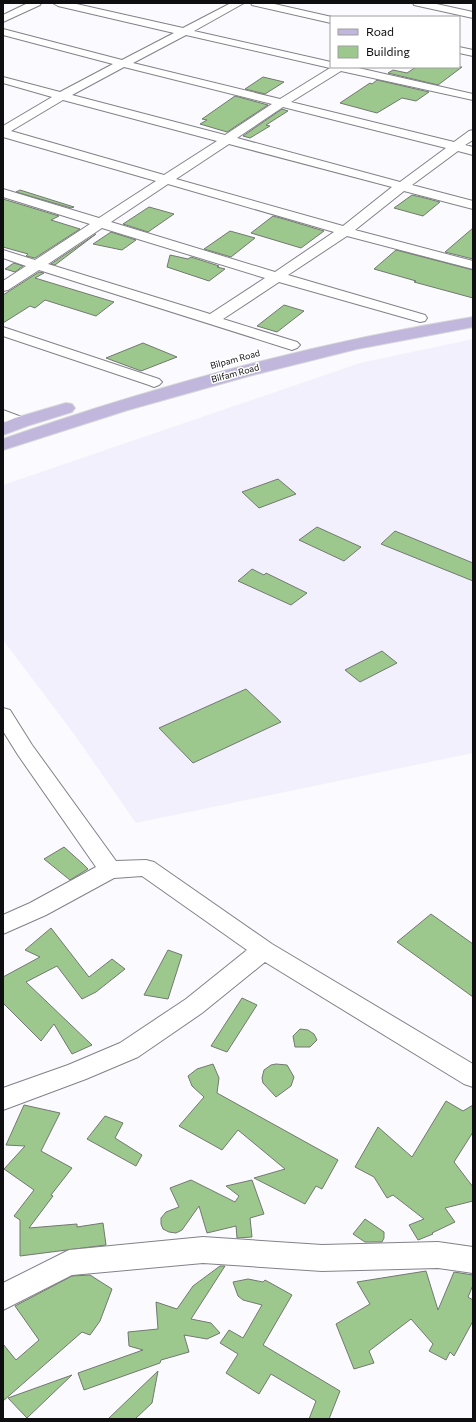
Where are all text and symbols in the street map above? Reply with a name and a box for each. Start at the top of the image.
legend [330,16,460,68]
text: Road [366,24,394,38]
text: Building [366,44,410,58]
street label: Bilpam Road [209,347,261,371]
street label: Bilfam Road [210,361,260,385]

